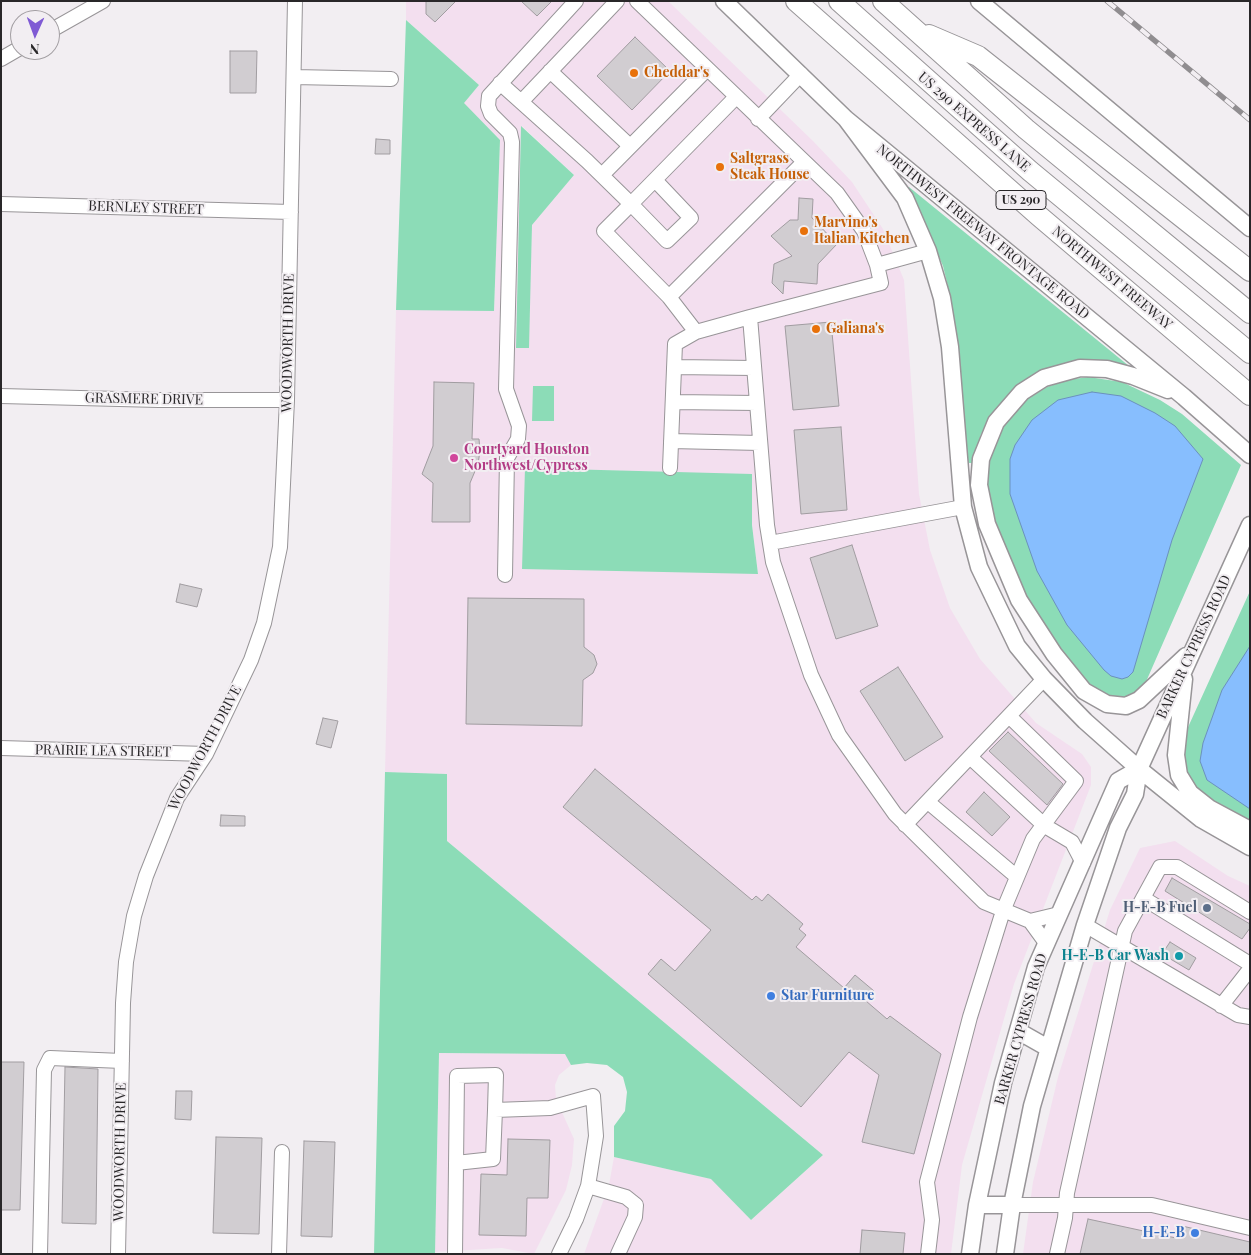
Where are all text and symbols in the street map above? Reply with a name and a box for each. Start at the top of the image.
north arrow [10,10,60,60]
text: N [29,40,40,59]
place label: Cheddar's [644,65,709,81]
marker: Cheddar's [628,67,640,79]
street label: US 290 EXPRESS LANE [914,69,1034,175]
street label: NORTHWEST FREEWAY FRONTAGE ROAD [873,141,1093,323]
place label: Saltgrass Steak House [730,151,810,184]
marker: Saltgrass Steak House [714,161,726,173]
road number: US 290 [996,190,1046,210]
street label: BERNLEY STREET [88,198,204,218]
place label: Marvino's Italian Kitchen [814,215,910,248]
street label: NORTHWEST FREEWAY [1049,223,1175,333]
marker: Marvino's Italian Kitchen [798,225,810,237]
street label: WOODWORTH DRIVE [278,274,298,412]
place label: Galiana's [826,321,884,337]
marker: Galiana's [810,323,822,335]
street label: GRASMERE DRIVE [85,390,203,408]
place label: Courtyard Houston Northwest/Cypress [464,442,589,474]
marker: Courtyard Houston Northwest/Cypress [448,452,460,464]
street label: BARKER CYPRESS ROAD [1153,572,1235,722]
street label: WOODWORTH DRIVE [165,683,245,813]
street label: PRAIRIE LEA STREET [35,741,171,761]
place label: H-E-B Fuel [1123,900,1197,916]
marker: H-E-B Fuel [1201,902,1213,914]
place label: H-E-B Car Wash [1061,948,1169,964]
marker: H-E-B Car Wash [1173,950,1185,962]
street label: BARKER CYPRESS ROAD [991,951,1051,1107]
place label: Star Furniture [781,988,874,1004]
marker: Star Furniture [765,990,777,1002]
street label: WOODWORTH DRIVE [110,1083,130,1221]
place label: H-E-B [1142,1225,1185,1241]
marker: H-E-B [1189,1227,1201,1239]

